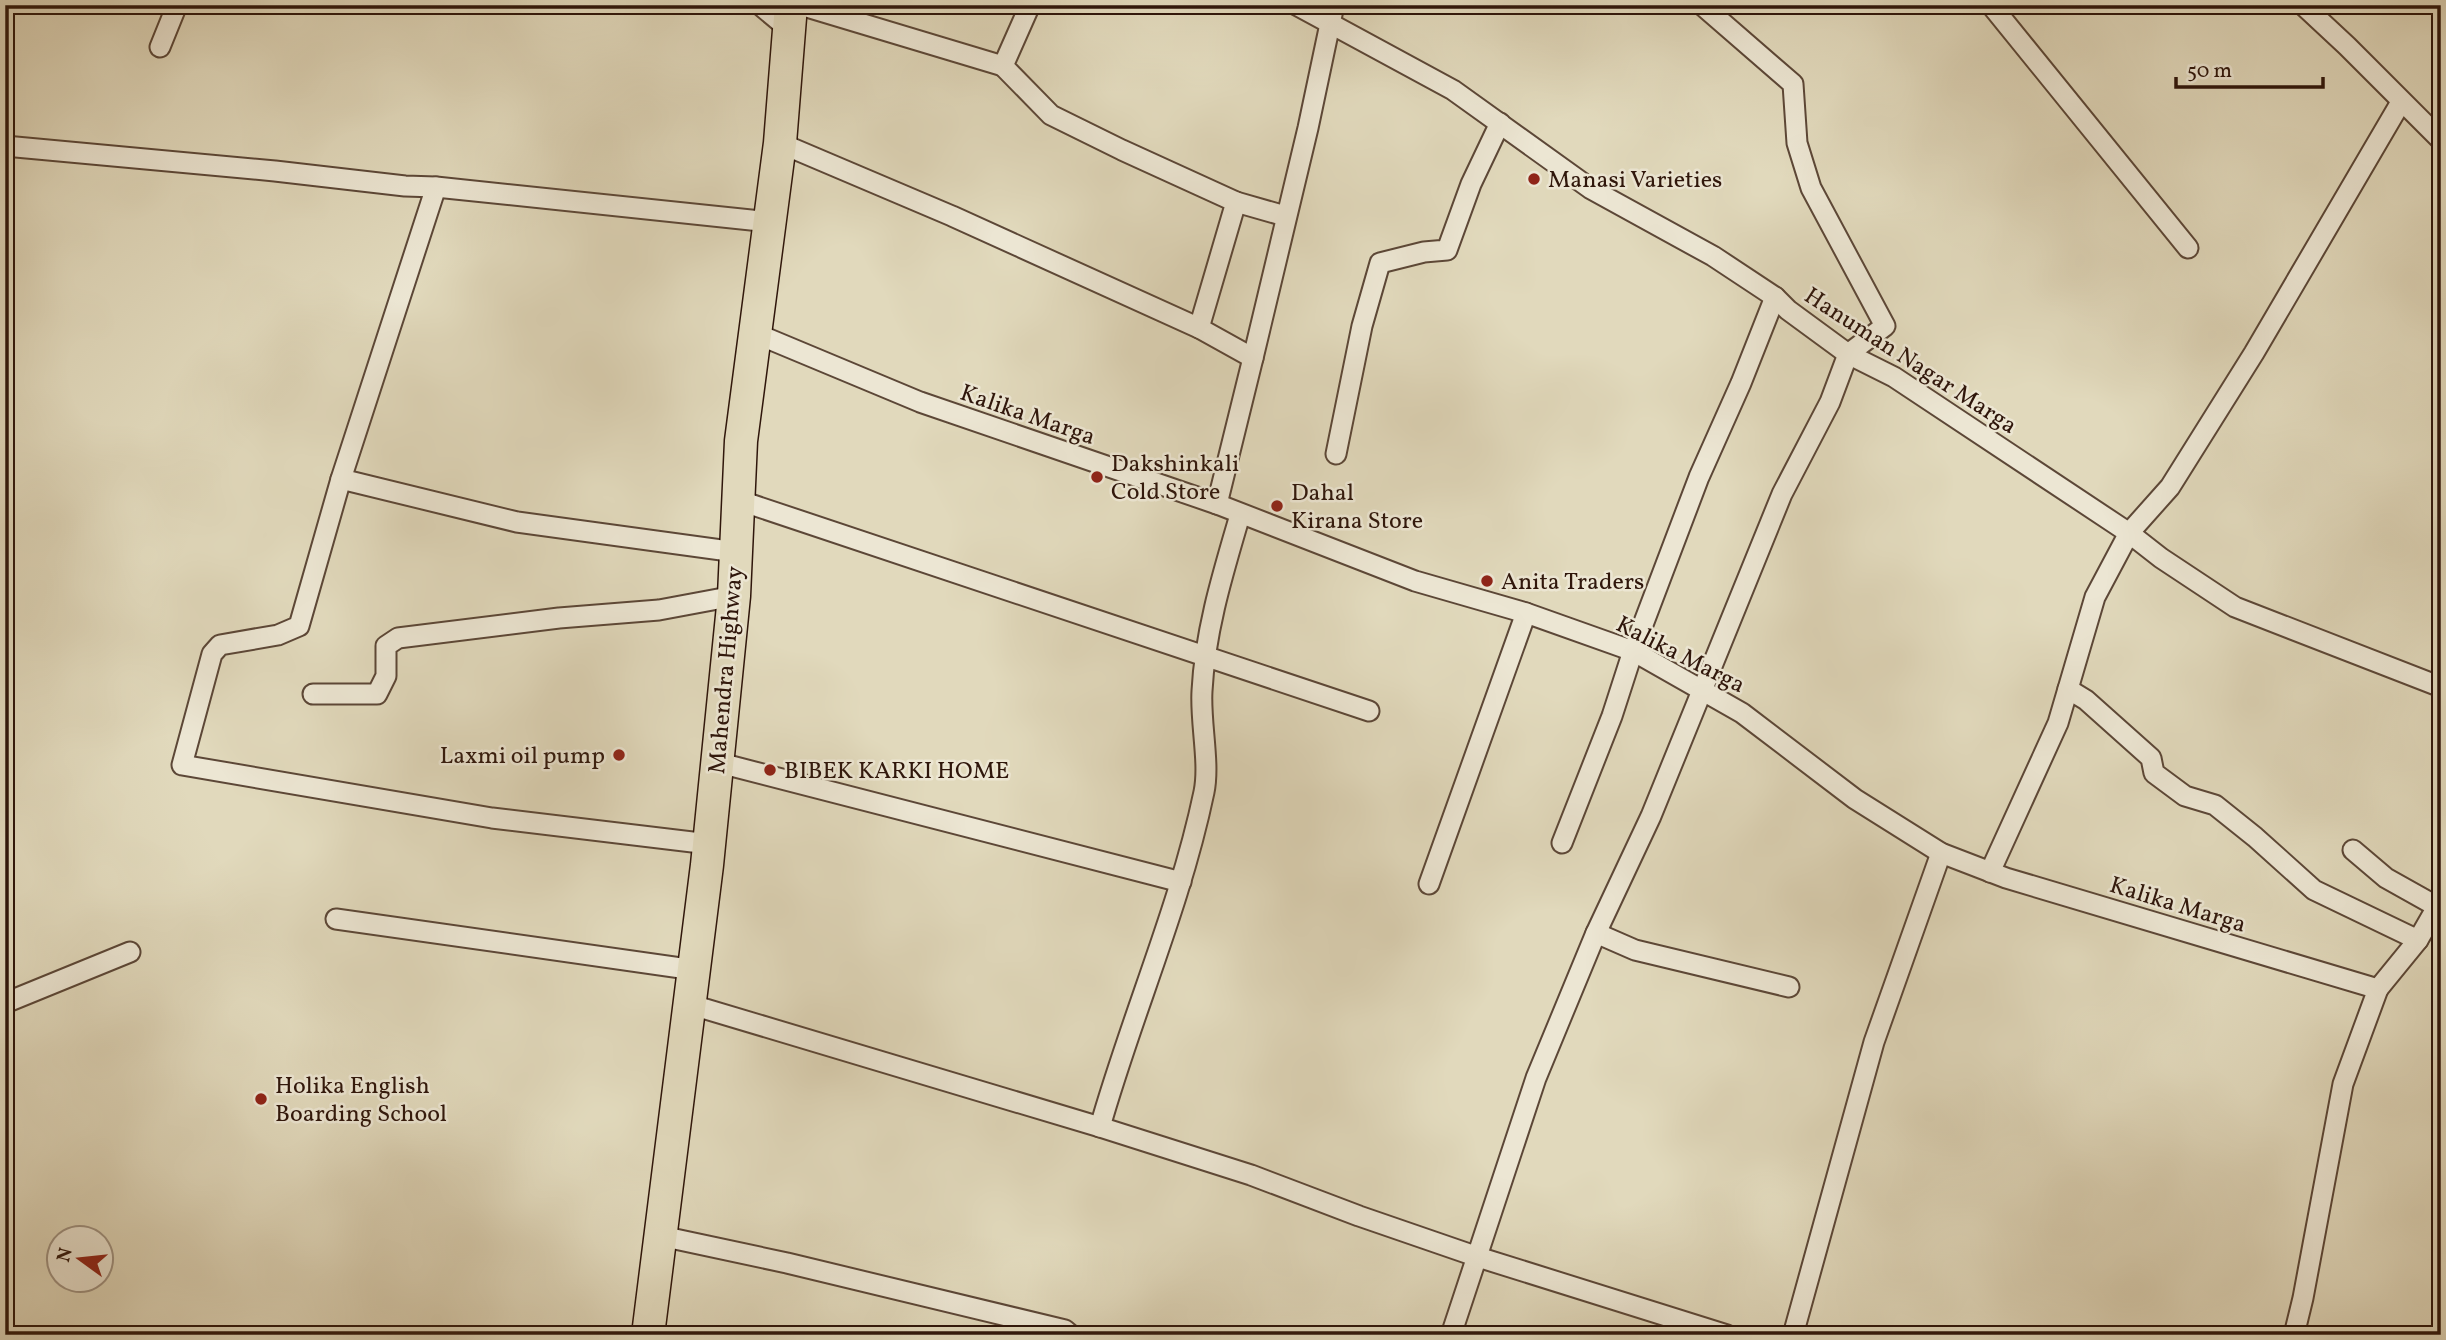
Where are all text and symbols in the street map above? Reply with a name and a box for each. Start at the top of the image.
scale bar [2176,46,2324,90]
text: 50 m [2187,57,2232,86]
place label: Manasi Varieties [1548,164,1722,198]
marker: Manasi Varieties [1526,171,1542,187]
street label: Hanuman Nagar Marga [1797,280,2023,443]
street label: Kalika Marga [955,377,1100,455]
place label: Dakshinkali Cold Store [1111,448,1239,510]
marker: Dakshinkali Cold Store [1089,469,1105,485]
place label: Dahal Kirana Store [1291,477,1423,539]
marker: Dahal Kirana Store [1269,498,1285,514]
street label: Mahendra Highway [701,565,753,775]
place label: Anita Traders [1501,566,1644,600]
marker: Anita Traders [1479,573,1495,589]
street label: Kalika Marga [1610,609,1751,703]
place label: Laxmi oil pump [440,740,605,774]
marker: Laxmi oil pump [611,747,627,763]
place label: BIBEK KARKI HOME [784,755,1009,789]
marker: BIBEK KARKI HOME [762,762,778,778]
street label: Kalika Marga [2105,869,2250,943]
place label: Holika English Boarding School [275,1070,447,1132]
marker: Holika English Boarding School [253,1091,269,1107]
north arrow [46,1224,116,1294]
text: N [51,1245,80,1265]

